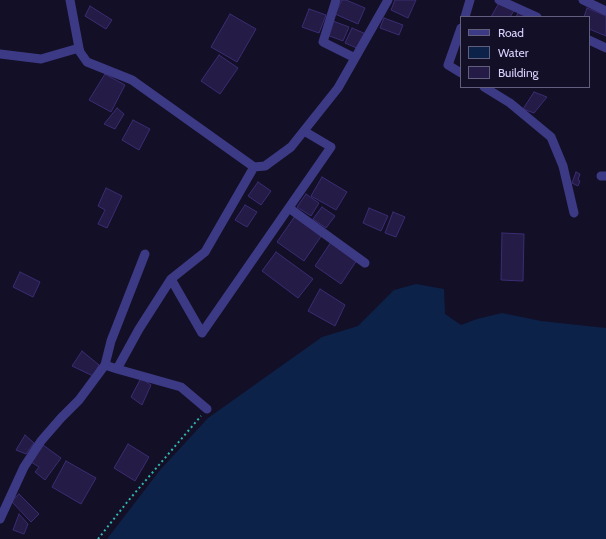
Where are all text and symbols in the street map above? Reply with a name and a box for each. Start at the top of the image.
legend [460,16,590,88]
text: Road [498,25,524,40]
text: Water [498,45,528,60]
text: Building [498,65,539,80]

